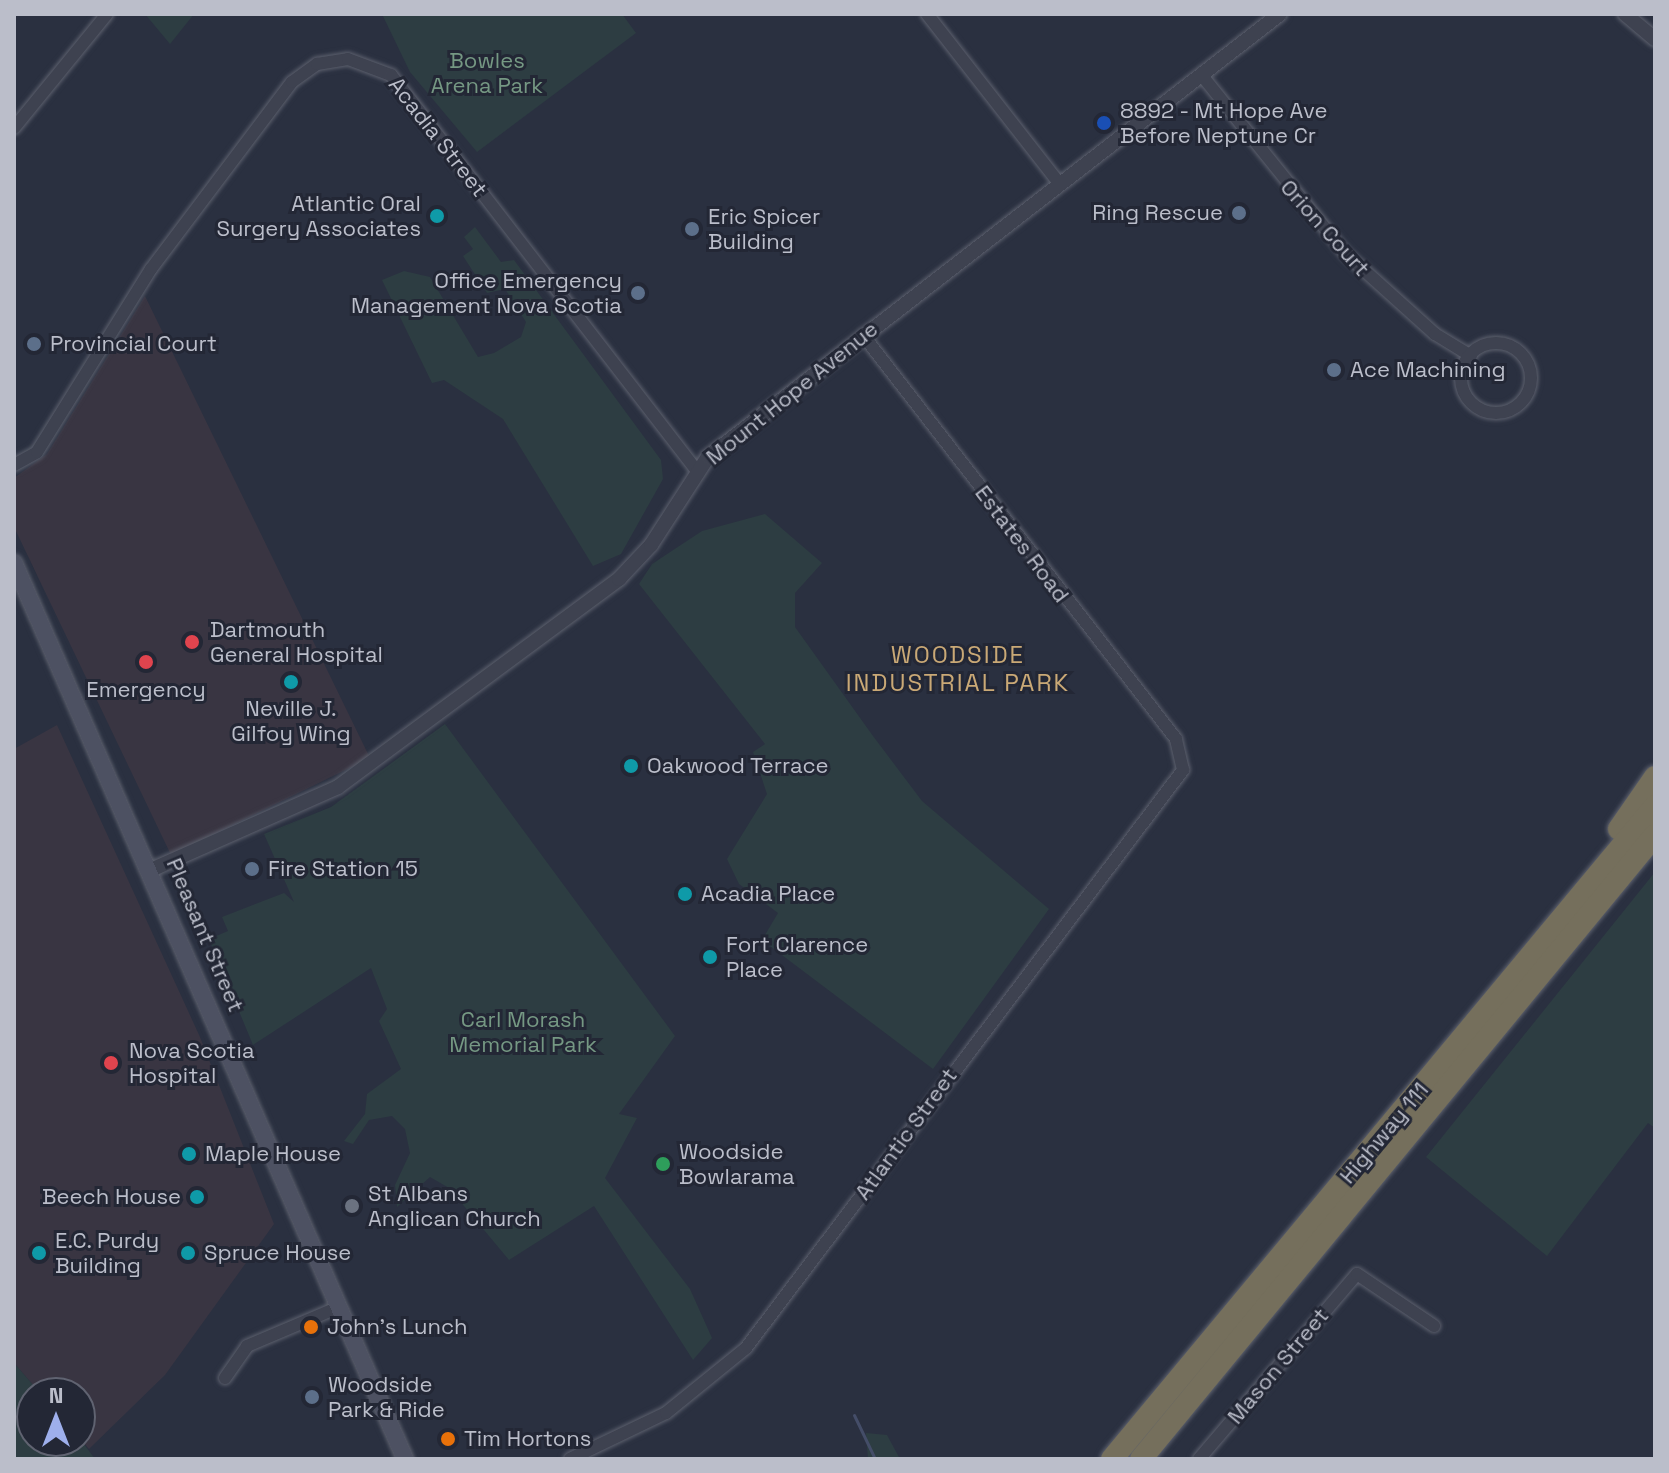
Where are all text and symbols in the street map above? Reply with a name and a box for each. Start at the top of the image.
park label: Bowles Arena Park [431,47,543,98]
street label: Acadia Street [383,72,493,202]
place label: 8892 - Mt Hope Ave Before Neptune Cr [1120,97,1329,148]
marker: 8892 - Mt Hope Ave Before Neptune Cr [1095,114,1113,132]
street label: Orion Court [1275,174,1375,282]
place label: Atlantic Oral Surgery Associates [216,190,421,242]
place label: Ring Rescue [1092,200,1223,226]
place label: Eric Spicer Building [708,203,820,254]
marker: Ring Rescue [1230,204,1248,222]
marker: Atlantic Oral Surgery Associates [428,207,446,225]
marker: Eric Spicer Building [683,220,701,238]
place label: Office Emergency Management Nova Scotia [351,267,622,318]
marker: Office Emergency Management Nova Scotia [629,284,647,302]
street label: Mount Hope Avenue [701,316,883,470]
place label: Provincial Court [50,331,217,357]
marker: Provincial Court [25,335,43,353]
place label: Ace Machining [1350,357,1506,383]
marker: Ace Machining [1325,361,1343,379]
street label: Estates Road [969,480,1075,608]
place label: Dartmouth General Hospital [210,616,383,668]
marker: Dartmouth General Hospital [181,631,203,653]
district label: WOODSIDE INDUSTRIAL PARK [845,641,1071,697]
marker: Emergency [135,651,157,673]
marker: Neville J. Gilfoy Wing [282,673,300,691]
place label: Emergency [86,677,206,703]
place label: Neville J. Gilfoy Wing [231,695,351,746]
place label: Oakwood Terrace [647,753,829,779]
marker: Oakwood Terrace [622,757,640,775]
street label: Pleasant Street [161,854,249,1016]
place label: Fire Station 15 [268,856,418,882]
marker: Fire Station 15 [243,860,261,878]
place label: Acadia Place [701,881,835,907]
marker: Acadia Place [676,885,694,903]
place label: Fort Clarence Place [726,931,868,982]
marker: Fort Clarence Place [701,948,719,966]
park label: Carl Morash Memorial Park [449,1006,597,1058]
place label: Nova Scotia Hospital [129,1037,255,1088]
marker: Nova Scotia Hospital [100,1052,122,1074]
street label: Atlantic Street [849,1063,963,1205]
street label: Highway 111 [1334,1077,1434,1189]
place label: Woodside Bowlarama [679,1138,795,1190]
place label: Maple House [205,1141,341,1167]
marker: Maple House [180,1145,198,1163]
marker: Woodside Bowlarama [654,1155,672,1173]
place label: St Albans Anglican Church [368,1180,541,1232]
place label: Beech House [42,1184,181,1210]
marker: Beech House [188,1188,206,1206]
marker: St Albans Anglican Church [343,1197,361,1215]
place label: E.C. Purdy Building [55,1227,160,1278]
place label: Spruce House [204,1240,351,1266]
marker: E.C. Purdy Building [30,1244,48,1262]
marker: Spruce House [179,1244,197,1262]
street label: Mason Street [1222,1303,1334,1429]
place label: John's Lunch [327,1314,468,1340]
marker: John's Lunch [302,1318,320,1336]
place label: Woodside Park & Ride [328,1371,445,1422]
north arrow [16,1377,96,1457]
text: N [49,1381,63,1409]
marker: Woodside Park & Ride [303,1388,321,1406]
place label: Tim Hortons [464,1426,591,1452]
marker: Tim Hortons [439,1430,457,1448]

